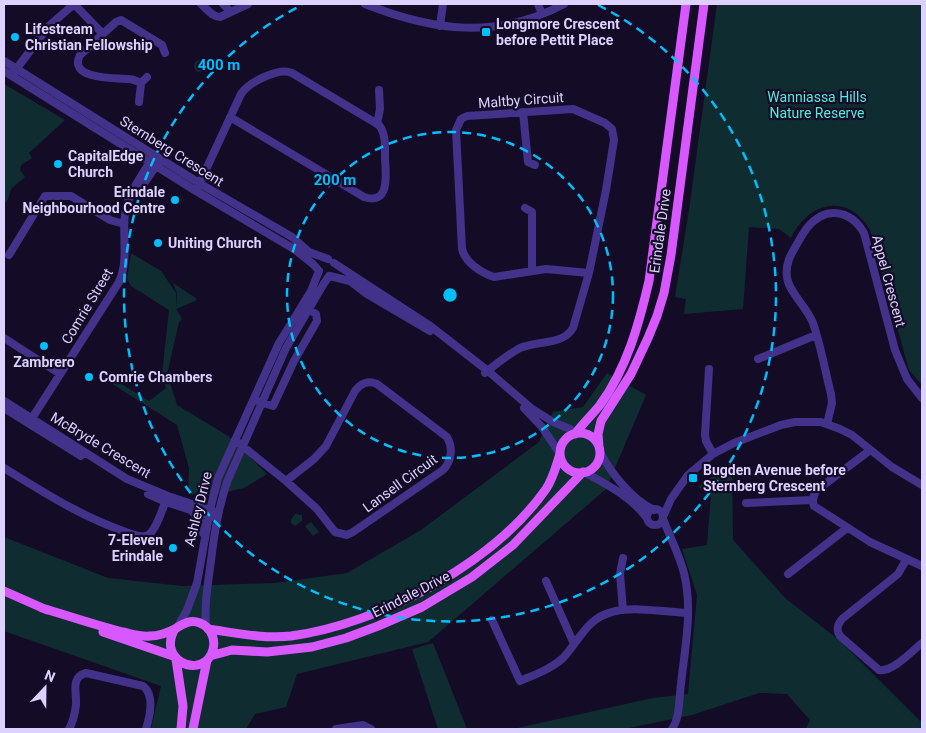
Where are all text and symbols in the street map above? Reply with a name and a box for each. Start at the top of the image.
place label: Longmore Crescent before Pettit Place [496,16,620,48]
place label: Lifestream Christian Fellowship [25,21,153,53]
marker: Longmore Crescent before Pettit Place [480,26,492,38]
marker: Lifestream Christian Fellowship [9,31,21,43]
text: 400 m [198,56,240,74]
street label: Maltby Circuit [478,89,565,111]
park label: Wanniassa Hills Nature Reserve [767,89,867,121]
street label: Sternberg Crescent [117,113,227,190]
place label: CapitalEdge Church [68,148,144,180]
marker: CapitalEdge Church [52,158,64,170]
text: 200 m [314,171,356,189]
place label: Erindale Neighbourhood Centre [22,184,165,216]
street label: Erindale Drive [646,188,674,274]
marker: Erindale Neighbourhood Centre [169,194,181,206]
street label: Appel Crescent [869,233,909,329]
place label: Uniting Church [168,235,262,251]
marker: Uniting Church [152,237,164,249]
street label: Comrie Street [58,265,116,347]
centre of rings [441,286,459,304]
marker: Zambrero [38,340,50,352]
place label: Zambrero [13,354,75,370]
place label: Comrie Chambers [99,369,212,385]
marker: Comrie Chambers [83,371,95,383]
street label: McBryde Crescent [48,409,154,481]
street label: Lansell Circuit [360,450,441,515]
place label: Bugden Avenue before Sternberg Crescent [703,462,846,494]
street label: Ashley Drive [181,470,215,548]
marker: Bugden Avenue before Sternberg Crescent [687,472,699,484]
place label: 7-Eleven Erindale [108,532,163,564]
marker: 7-Eleven Erindale [167,542,179,554]
street label: Erindale Drive [369,568,453,620]
north arrow [20,663,70,713]
text: N [42,667,57,685]

